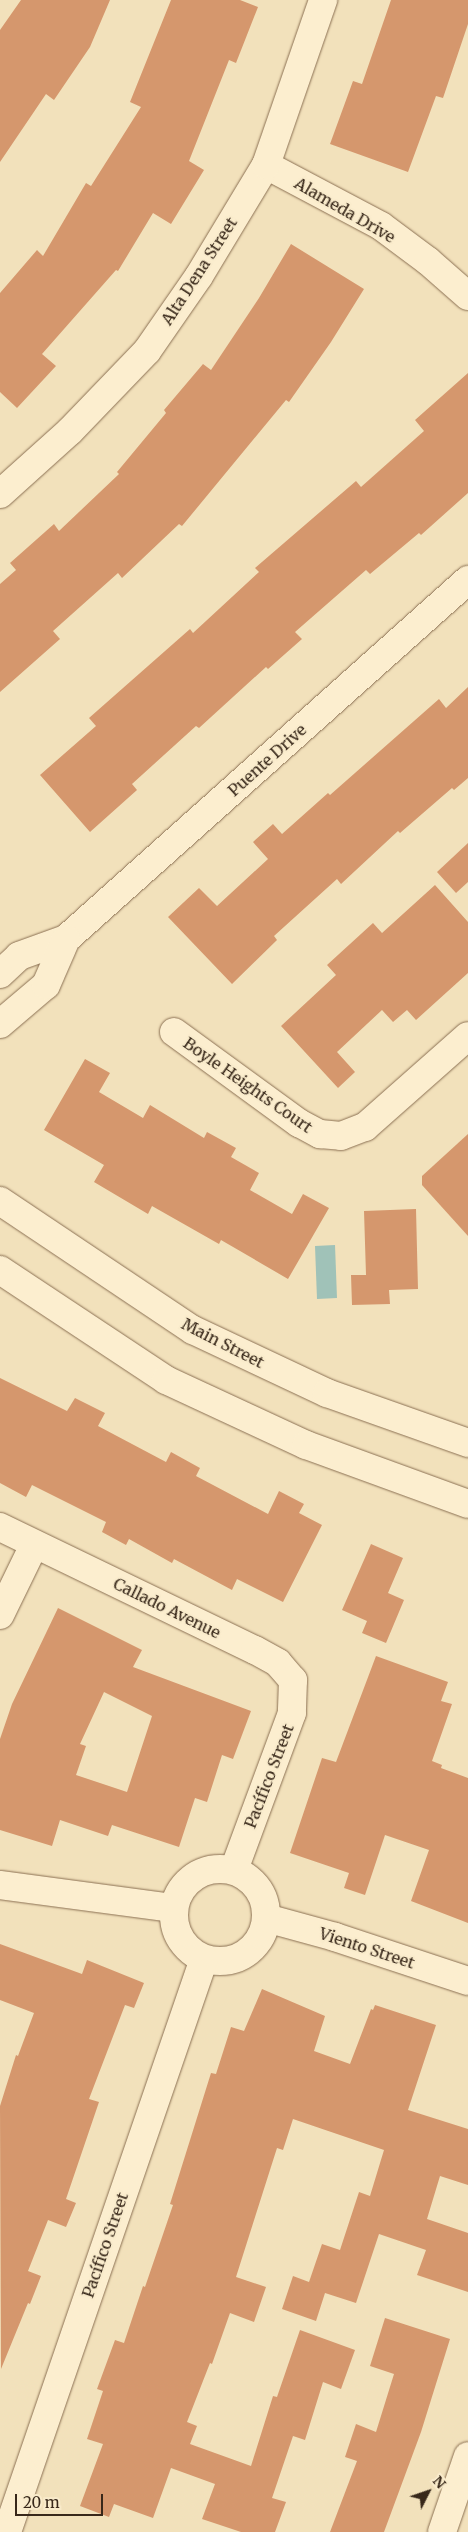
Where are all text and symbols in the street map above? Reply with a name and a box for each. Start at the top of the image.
street label: Alameda Drive [291,173,399,247]
street label: Alta Dena Street [157,214,241,328]
street label: Puente Drive [224,720,310,800]
street label: Boyle Heights Court [180,1033,316,1137]
street label: Main Street [179,1314,267,1372]
street label: Callado Avenue [110,1574,224,1642]
street label: Pacífico Street [240,1721,298,1831]
street label: Viento Street [317,1924,417,1972]
street label: Pacífico Street [78,2190,132,2300]
north arrow [403,2467,453,2517]
text: N [429,2472,450,2492]
scale bar [18,2484,105,2516]
text: 20 m [23,2493,60,2512]

